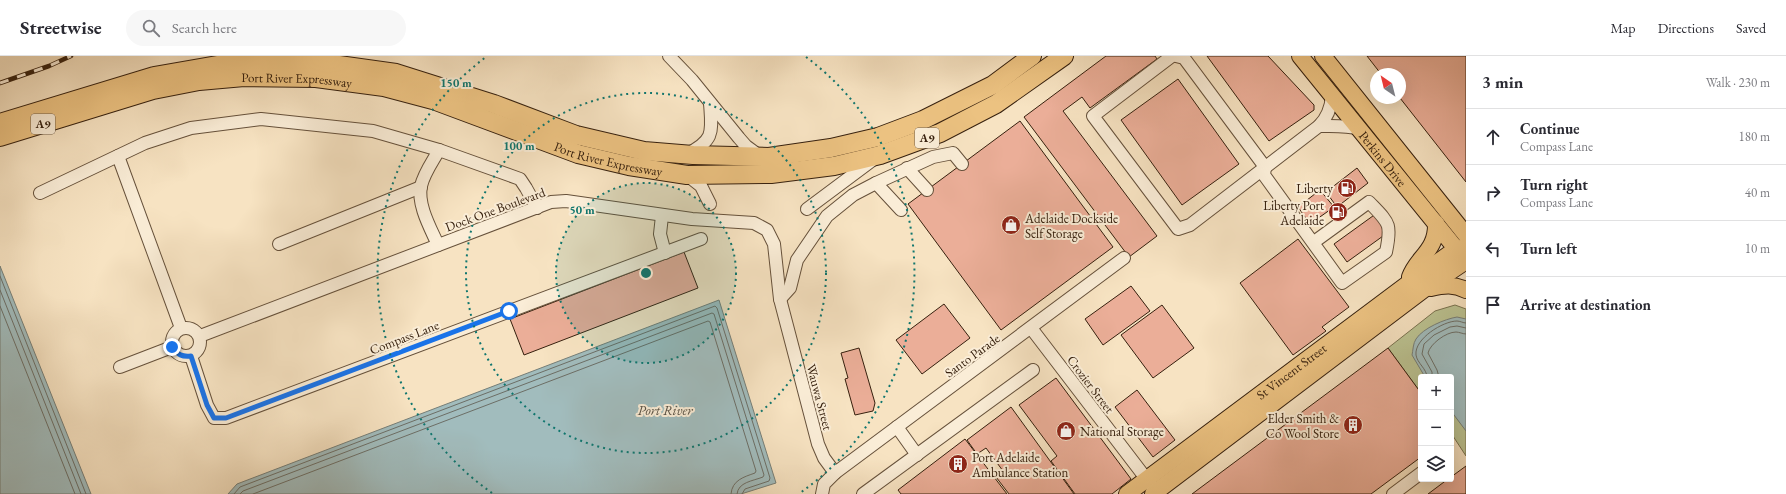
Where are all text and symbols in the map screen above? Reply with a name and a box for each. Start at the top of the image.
search box [126,10,406,46]
text: Streetwise [20,15,102,40]
icon: search [140,17,162,39]
text: Search here [172,18,237,37]
text: Map [1610,19,1636,37]
text: Directions [1658,19,1714,37]
text: Saved [1736,19,1766,37]
north arrow [1370,68,1406,104]
street label: Port River Expressway [241,69,353,92]
text: 3 min [1482,71,1523,93]
text: Walk · 230 m [1706,74,1770,91]
text: 150 m [440,75,472,91]
road number: A9 [31,114,55,134]
text: Continue [1520,119,1580,138]
icon: ahead [1482,126,1504,148]
road number: A9 [915,128,939,148]
street label: Perkins Drive [1355,128,1410,190]
text: 180 m [1739,128,1770,145]
text: 100 m [503,138,535,154]
street label: Port River Expressway [552,138,664,180]
text: Compass Lane [1520,138,1593,155]
text: Turn right [1520,175,1588,194]
fuel station icon: Liberty [1336,177,1358,199]
place label: Liberty [1296,180,1333,197]
icon: right [1482,182,1504,204]
street label: Dock One Boulevard [443,183,548,235]
text: 40 m [1745,184,1770,201]
text: Compass Lane [1520,194,1593,211]
place label: Liberty Port Adelaide [1263,197,1324,229]
fuel station icon: Liberty Port Adelaide [1327,201,1349,223]
text: 50 m [569,202,595,218]
place label: Adelaide Dockside Self Storage [1024,210,1118,242]
shop icon: Adelaide Dockside Self Storage [1000,214,1022,236]
icon: left [1482,238,1504,260]
text: Turn left [1520,239,1577,258]
text: 10 m [1745,240,1770,257]
centre of rings [639,266,653,280]
icon: arrive [1482,294,1504,316]
text: Arrive at destination [1520,295,1651,314]
route start [500,302,518,320]
street label: Compass Lane [367,316,441,359]
street label: Santo Parade [941,330,1003,381]
route end [163,338,181,356]
street label: St Vincent Street [1253,340,1330,403]
street label: Crozier Street [1063,352,1118,417]
street label: Wauwa Street [803,362,836,432]
map controls [1418,374,1454,482]
button: + [1418,374,1454,410]
water label: Port River [638,401,693,419]
place label: Elder Smith & Co Wool Store [1266,410,1339,442]
button: − [1418,410,1454,446]
building icon: Elder Smith & Co Wool Store [1342,414,1364,436]
shop icon: National Storage [1055,420,1077,442]
place label: National Storage [1080,423,1164,440]
button: layers [1418,446,1454,482]
place label: Port Adelaide Ambulance Station [971,449,1069,481]
building icon: Port Adelaide Ambulance Station [947,453,969,475]

